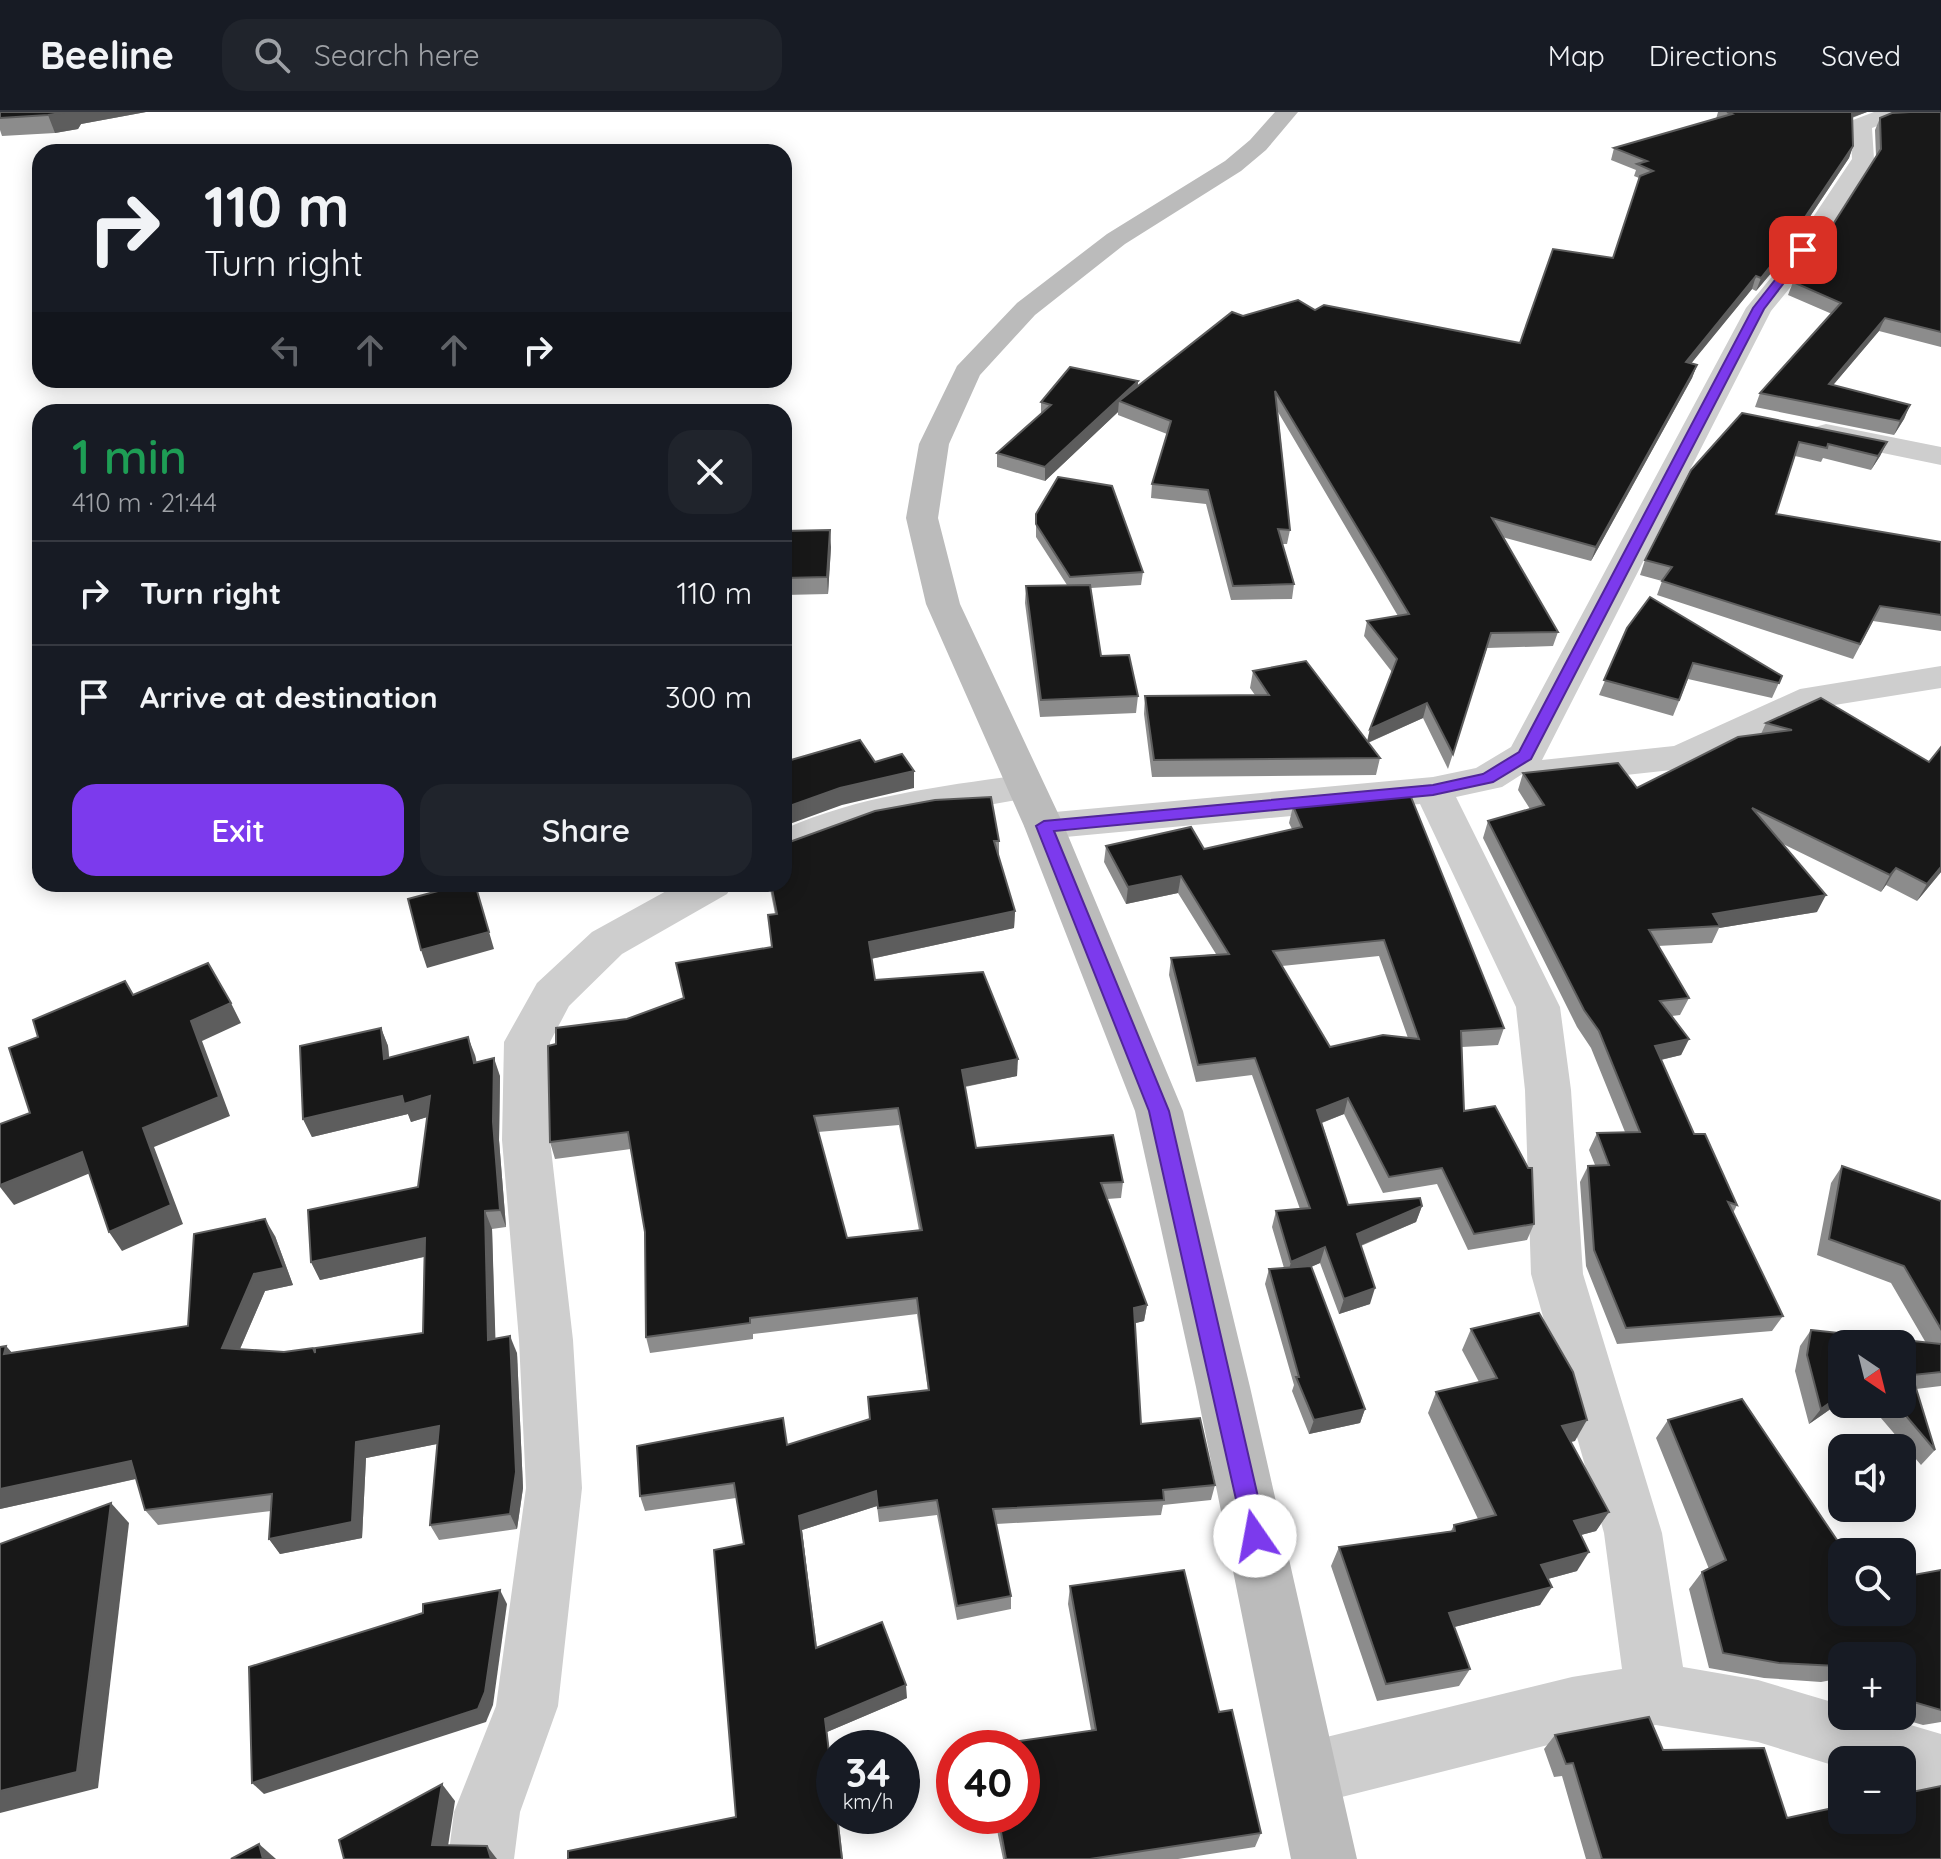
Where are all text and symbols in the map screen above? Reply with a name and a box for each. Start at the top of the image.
search box [222,19,782,91]
text: Beeline [40,31,174,79]
icon: search [250,33,294,77]
text: Search here [314,36,480,74]
text: Map [1548,38,1605,73]
text: Directions [1649,38,1777,73]
text: Saved [1821,38,1901,73]
text: 110 m [204,171,349,241]
icon: right [72,176,176,280]
pin [1769,216,1837,284]
icon: arrive [1781,228,1825,272]
text: Turn right [204,240,363,285]
icon: left [264,328,308,372]
icon: ahead [348,328,392,372]
icon: ahead [432,328,476,372]
icon: right [516,328,560,372]
text: 1 min [72,426,187,486]
button: close [668,430,752,514]
text: 410 m · 21:44 [72,486,217,519]
icon: right [72,571,116,615]
text: Turn right [140,574,281,612]
text: 110 m [676,574,752,612]
icon: arrive [72,675,116,719]
text: Arrive at destination [140,678,438,716]
text: 300 m [665,678,752,716]
button: Exit [72,784,404,876]
button: Share [420,784,752,876]
north arrow [1828,1330,1916,1418]
map controls [1828,1330,1916,1834]
button: sound [1828,1434,1916,1522]
position arrow [1213,1494,1297,1578]
button: search [1828,1538,1916,1626]
button: + [1828,1642,1916,1730]
speed limit sign: 40 [936,1730,1040,1834]
button: − [1828,1746,1916,1834]
text: 34 [846,1747,891,1797]
text: km/h [843,1789,893,1814]

